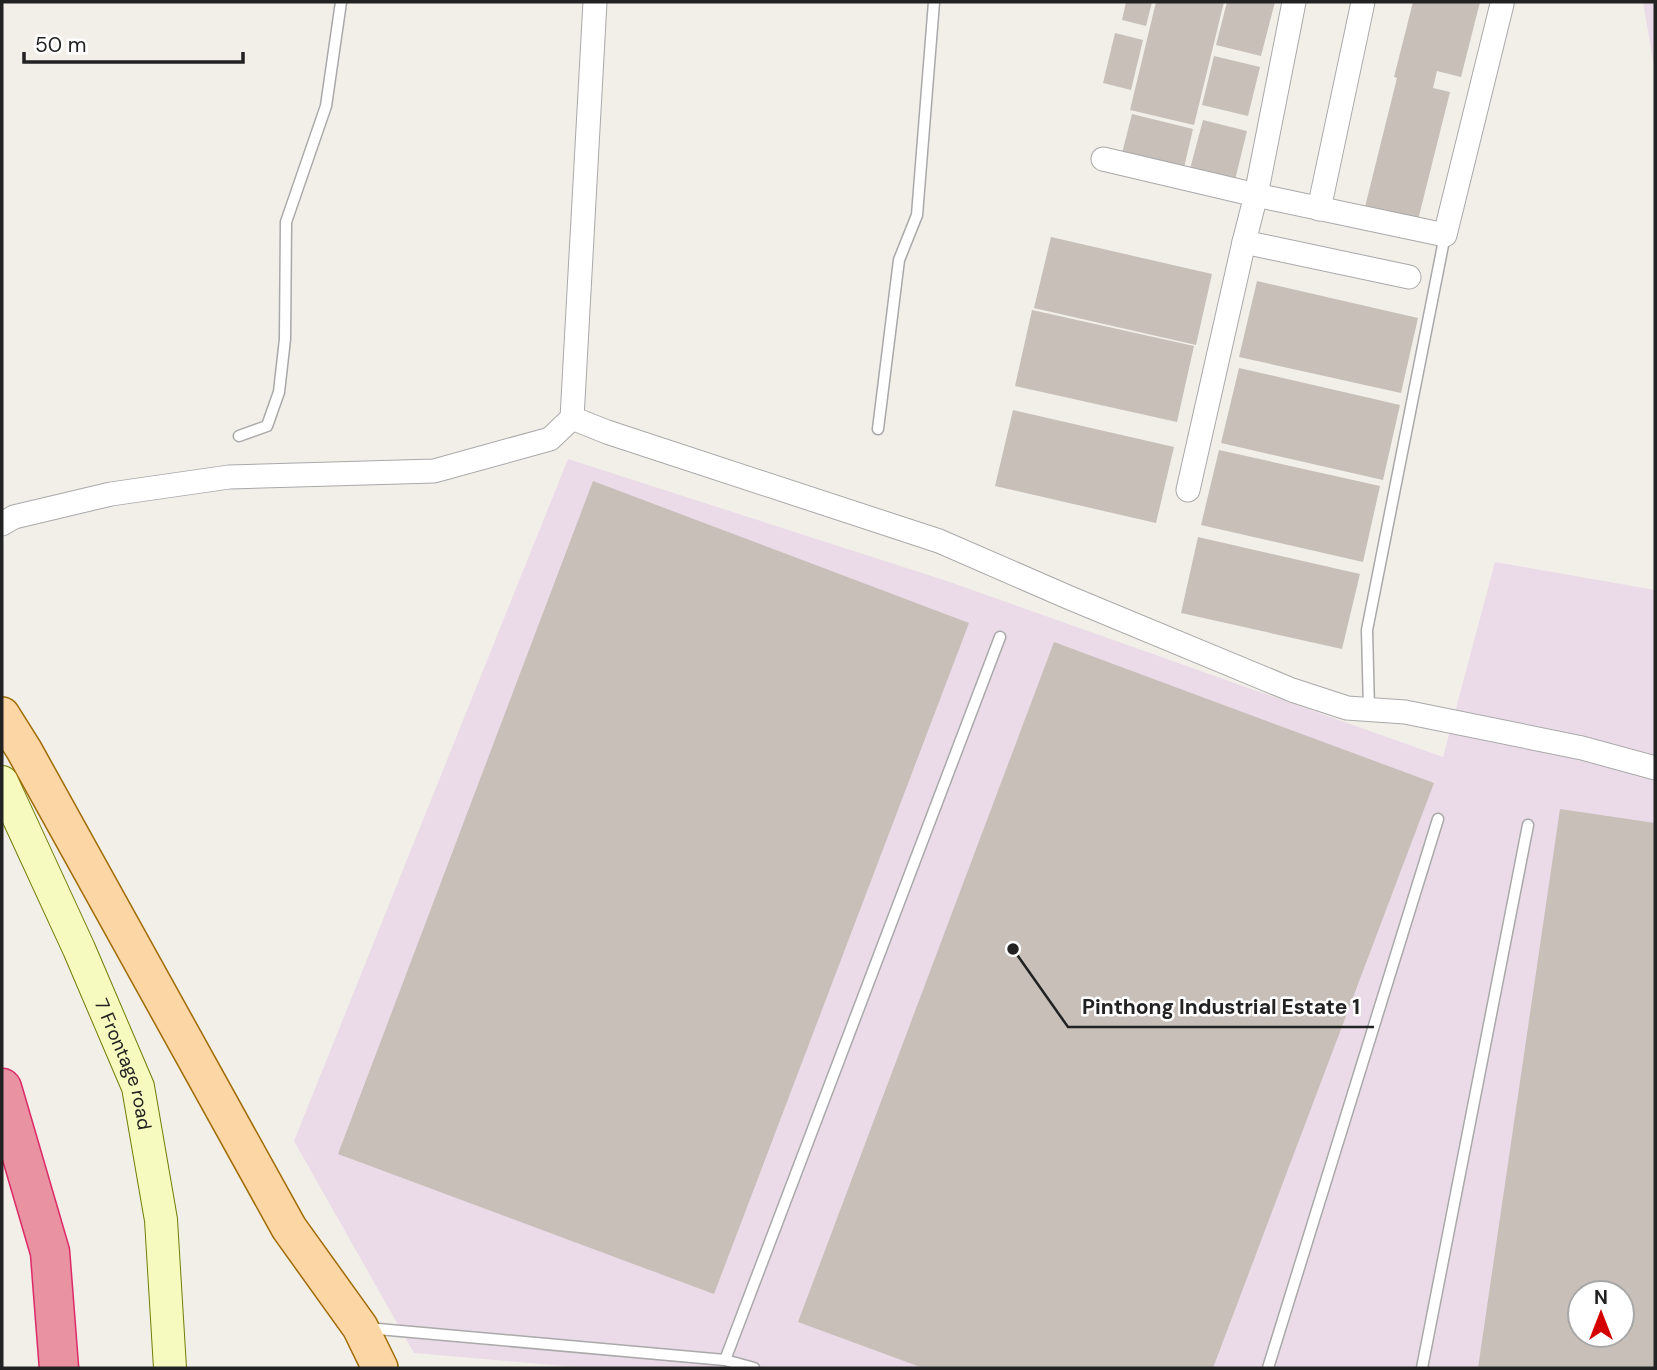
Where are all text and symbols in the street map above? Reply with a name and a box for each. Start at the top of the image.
scale bar [24,21,243,65]
text: 50 m [35,31,86,59]
callout: Pinthong Industrial Estate 1 [1068,985,1374,1027]
text: Pinthong Industrial Estate 1 [1082,993,1360,1021]
street label: 7 Frontage road [89,995,157,1132]
north arrow [1566,1279,1636,1349]
text: N [1594,1285,1608,1310]

